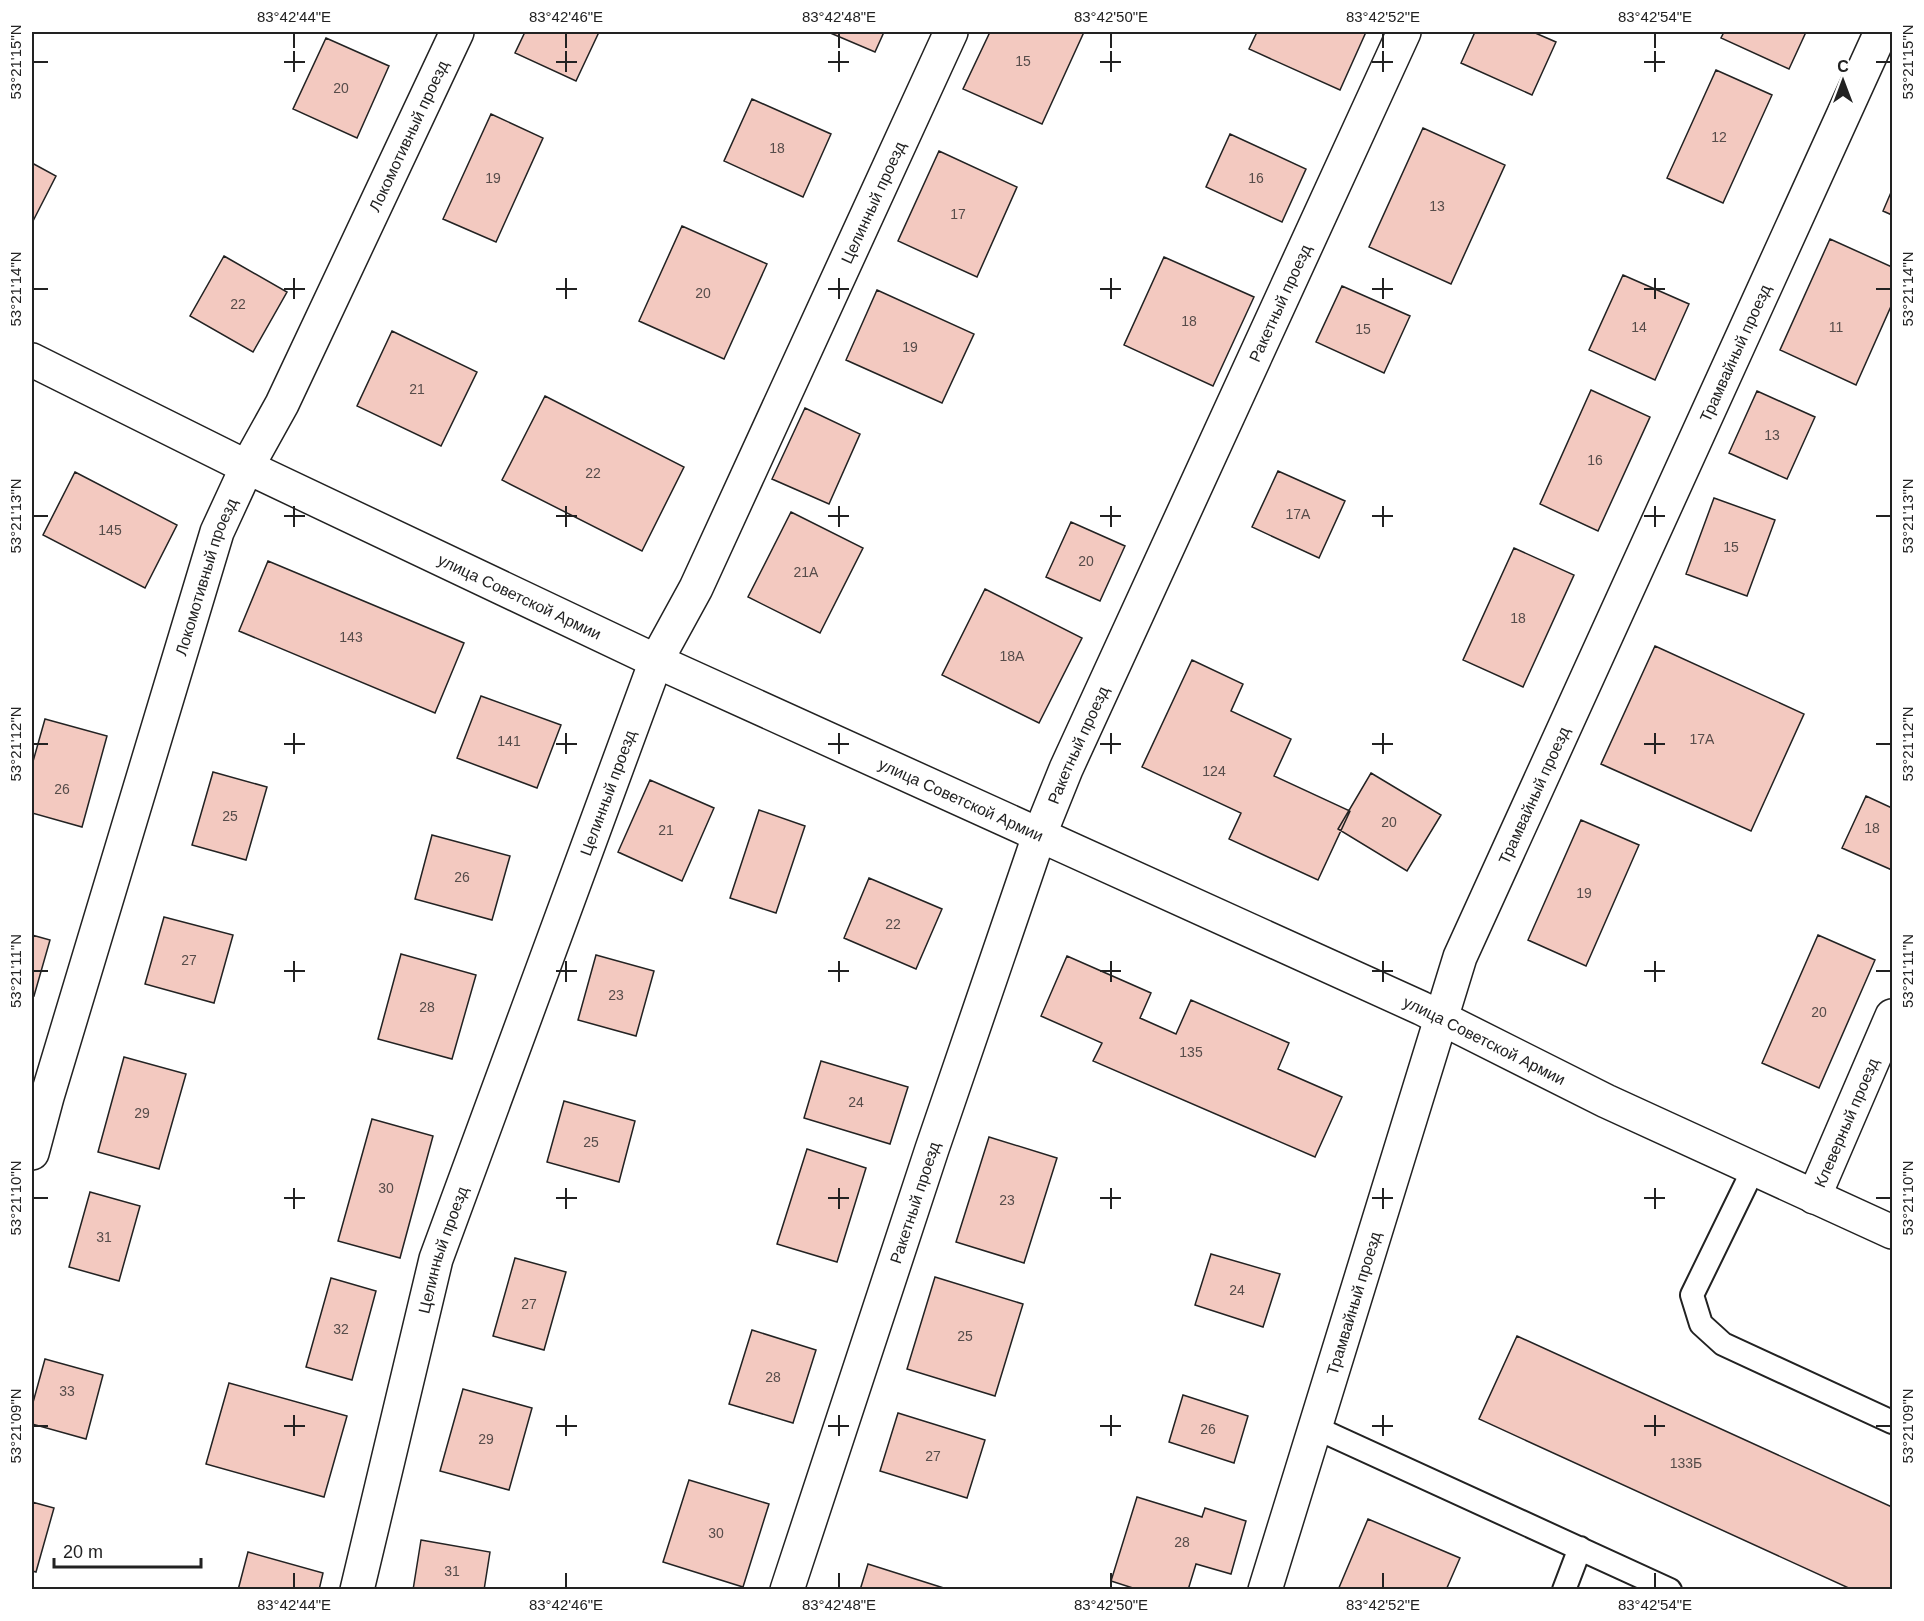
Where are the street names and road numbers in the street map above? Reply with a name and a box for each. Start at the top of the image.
street label: Локомотивный проезд [365,57,451,214]
street label: Целинный проезд [838,138,908,266]
street label: Ракетный проезд [1246,241,1314,364]
street label: Трамвайный проезд [1696,281,1774,424]
street label: Локомотивный проезд [172,495,240,657]
street label: улица Советской Армии [435,550,604,642]
street label: Ракетный проезд [1044,683,1112,806]
street label: Трамвайный проезд [1495,723,1572,867]
street label: Целинный проезд [577,727,639,858]
street label: улица Советской Армии [876,755,1046,844]
street label: улица Советской Армии [1401,993,1568,1088]
street label: Клеверный проезд [1811,1055,1882,1190]
street label: Ракетный проезд [887,1139,943,1265]
street label: Целинный проезд [415,1183,471,1315]
street label: Трамвайный проезд [1323,1229,1384,1377]

